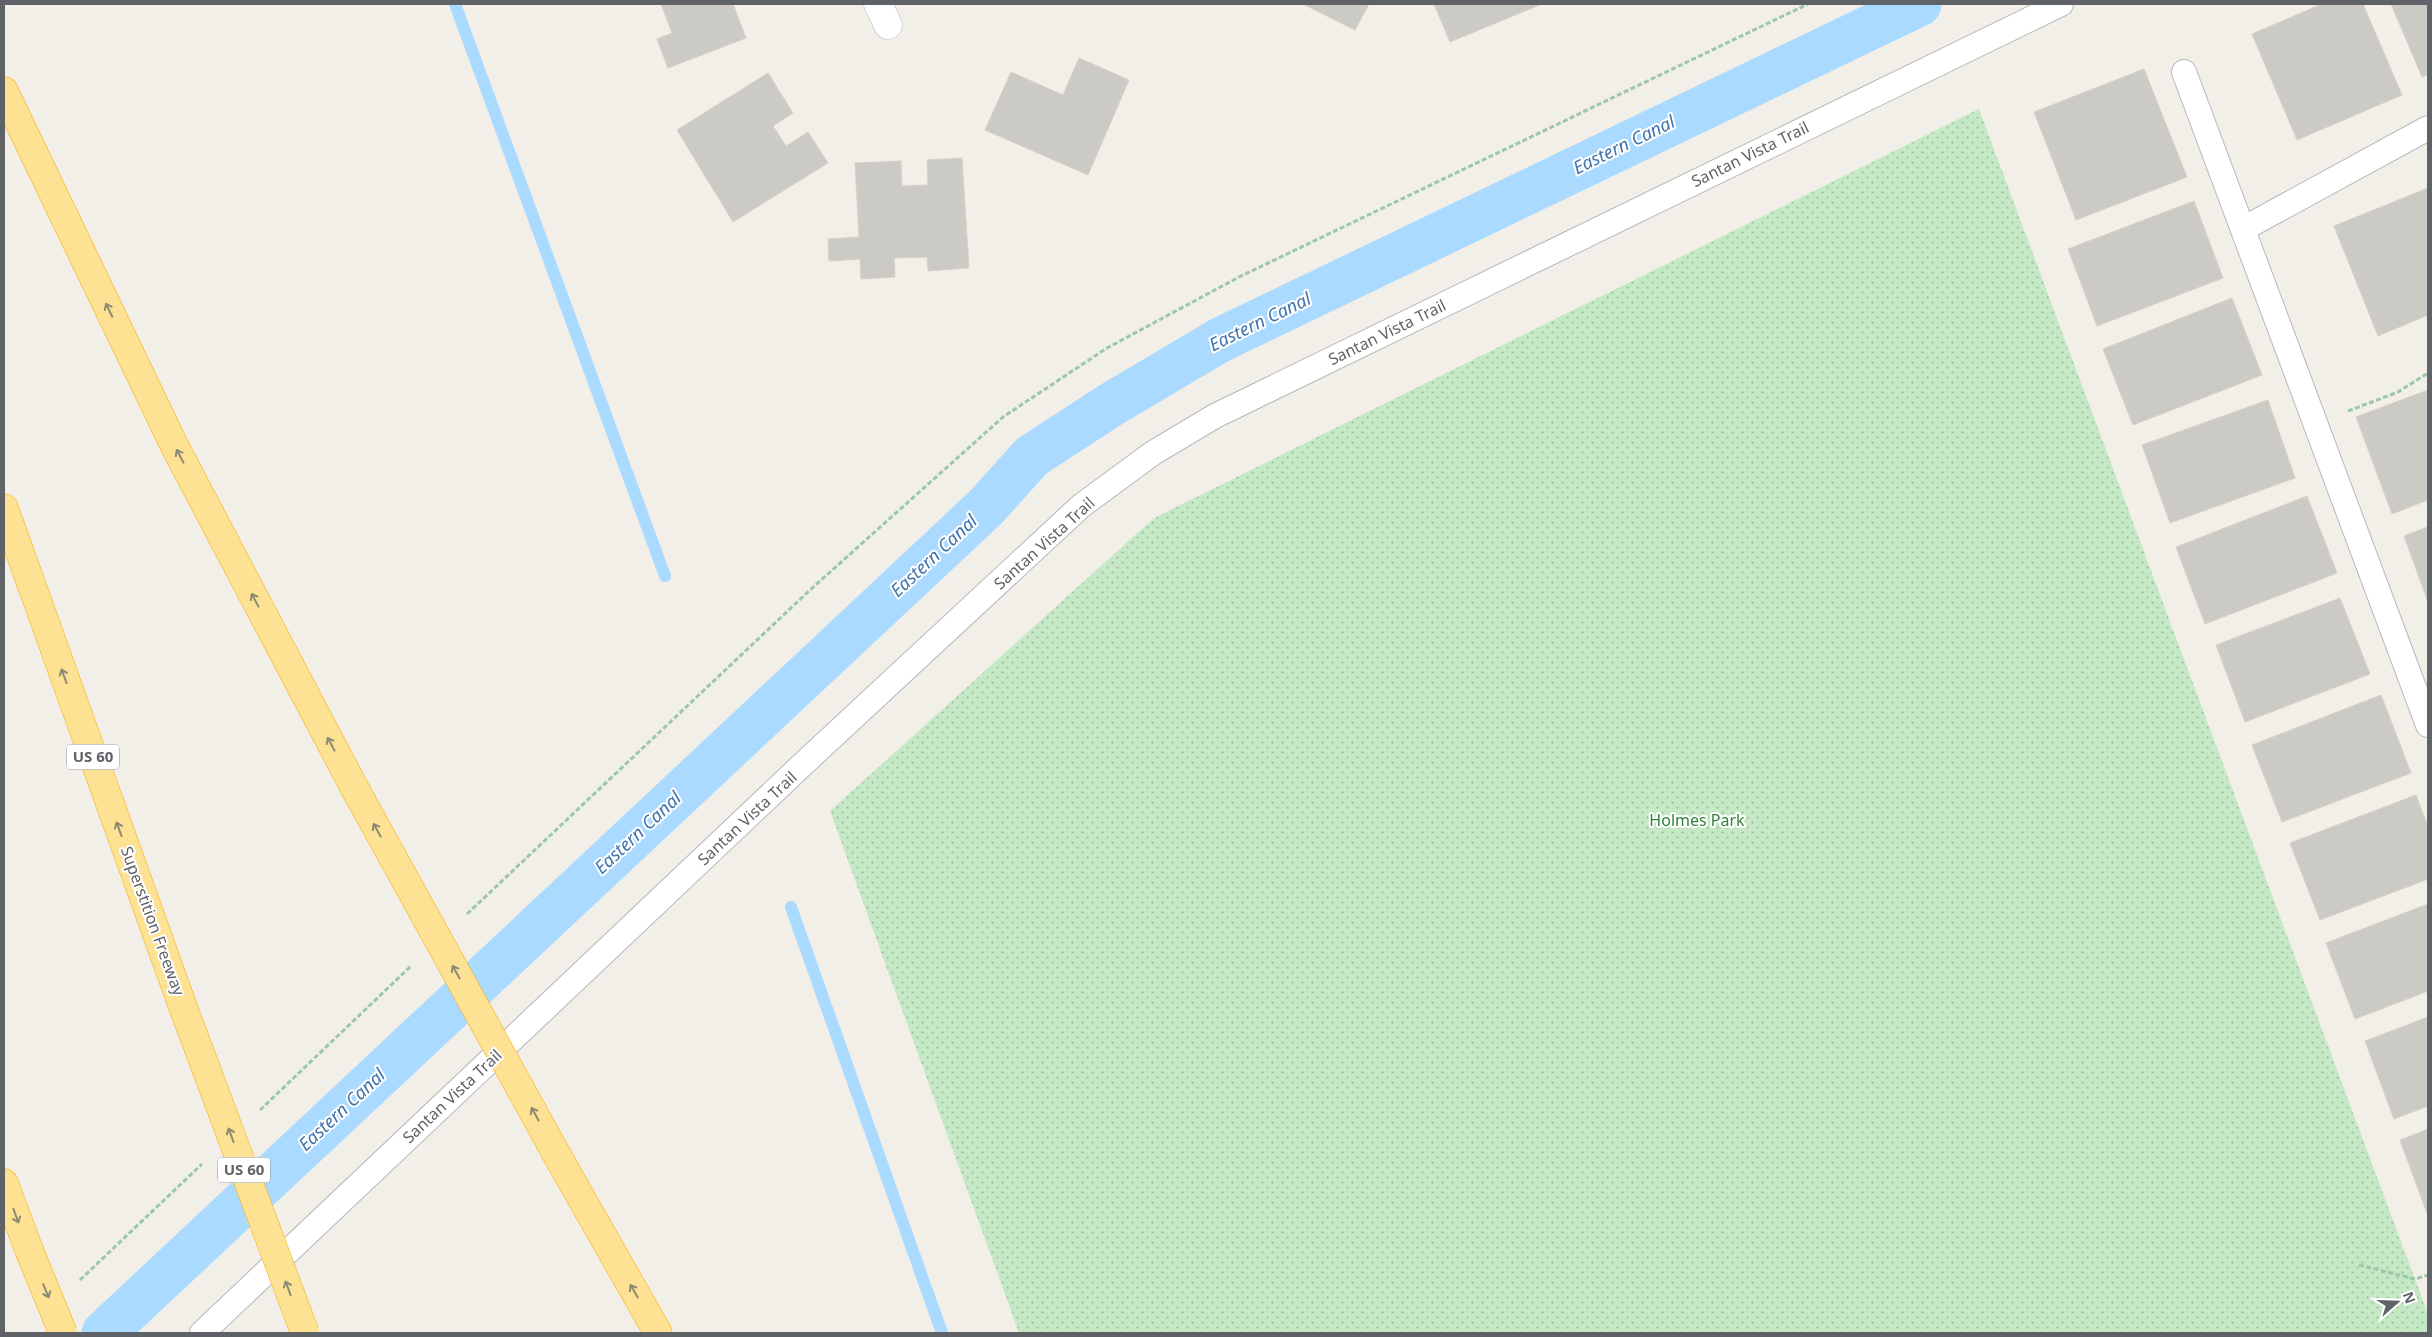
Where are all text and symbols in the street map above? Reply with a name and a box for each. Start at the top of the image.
water label: Eastern Canal [1569,109,1679,179]
street label: Santan Vista Trail [1687,116,1813,192]
water label: Eastern Canal [1205,286,1315,356]
street label: Santan Vista Trail [1324,294,1450,370]
one-way arrow [104,303,113,318]
one-way arrow [175,449,185,464]
street label: Santan Vista Trail [989,492,1099,594]
water label: Eastern Canal [885,509,982,602]
one-way arrow [250,593,259,608]
one-way arrow [59,669,68,684]
one-way arrow [326,737,335,752]
road number: US 60 [67,744,119,770]
street label: Santan Vista Trail [693,766,801,870]
water label: Eastern Canal [589,786,686,879]
park label: Holmes Park [1649,809,1745,831]
one-way arrow [114,822,123,837]
one-way arrow [372,822,382,837]
street label: Superstition Freeway [116,843,191,999]
one-way arrow [451,964,461,979]
street label: Santan Vista Trail [398,1044,506,1148]
water label: Eastern Canal [293,1063,390,1156]
one-way arrow [529,1107,539,1122]
one-way arrow [226,1128,235,1143]
road number: US 60 [218,1158,270,1182]
one-way arrow [12,1208,21,1223]
north arrow [2372,1277,2422,1327]
one-way arrow [283,1280,292,1296]
one-way arrow [42,1284,51,1299]
one-way arrow [629,1284,639,1298]
text: N [2399,1289,2421,1306]

